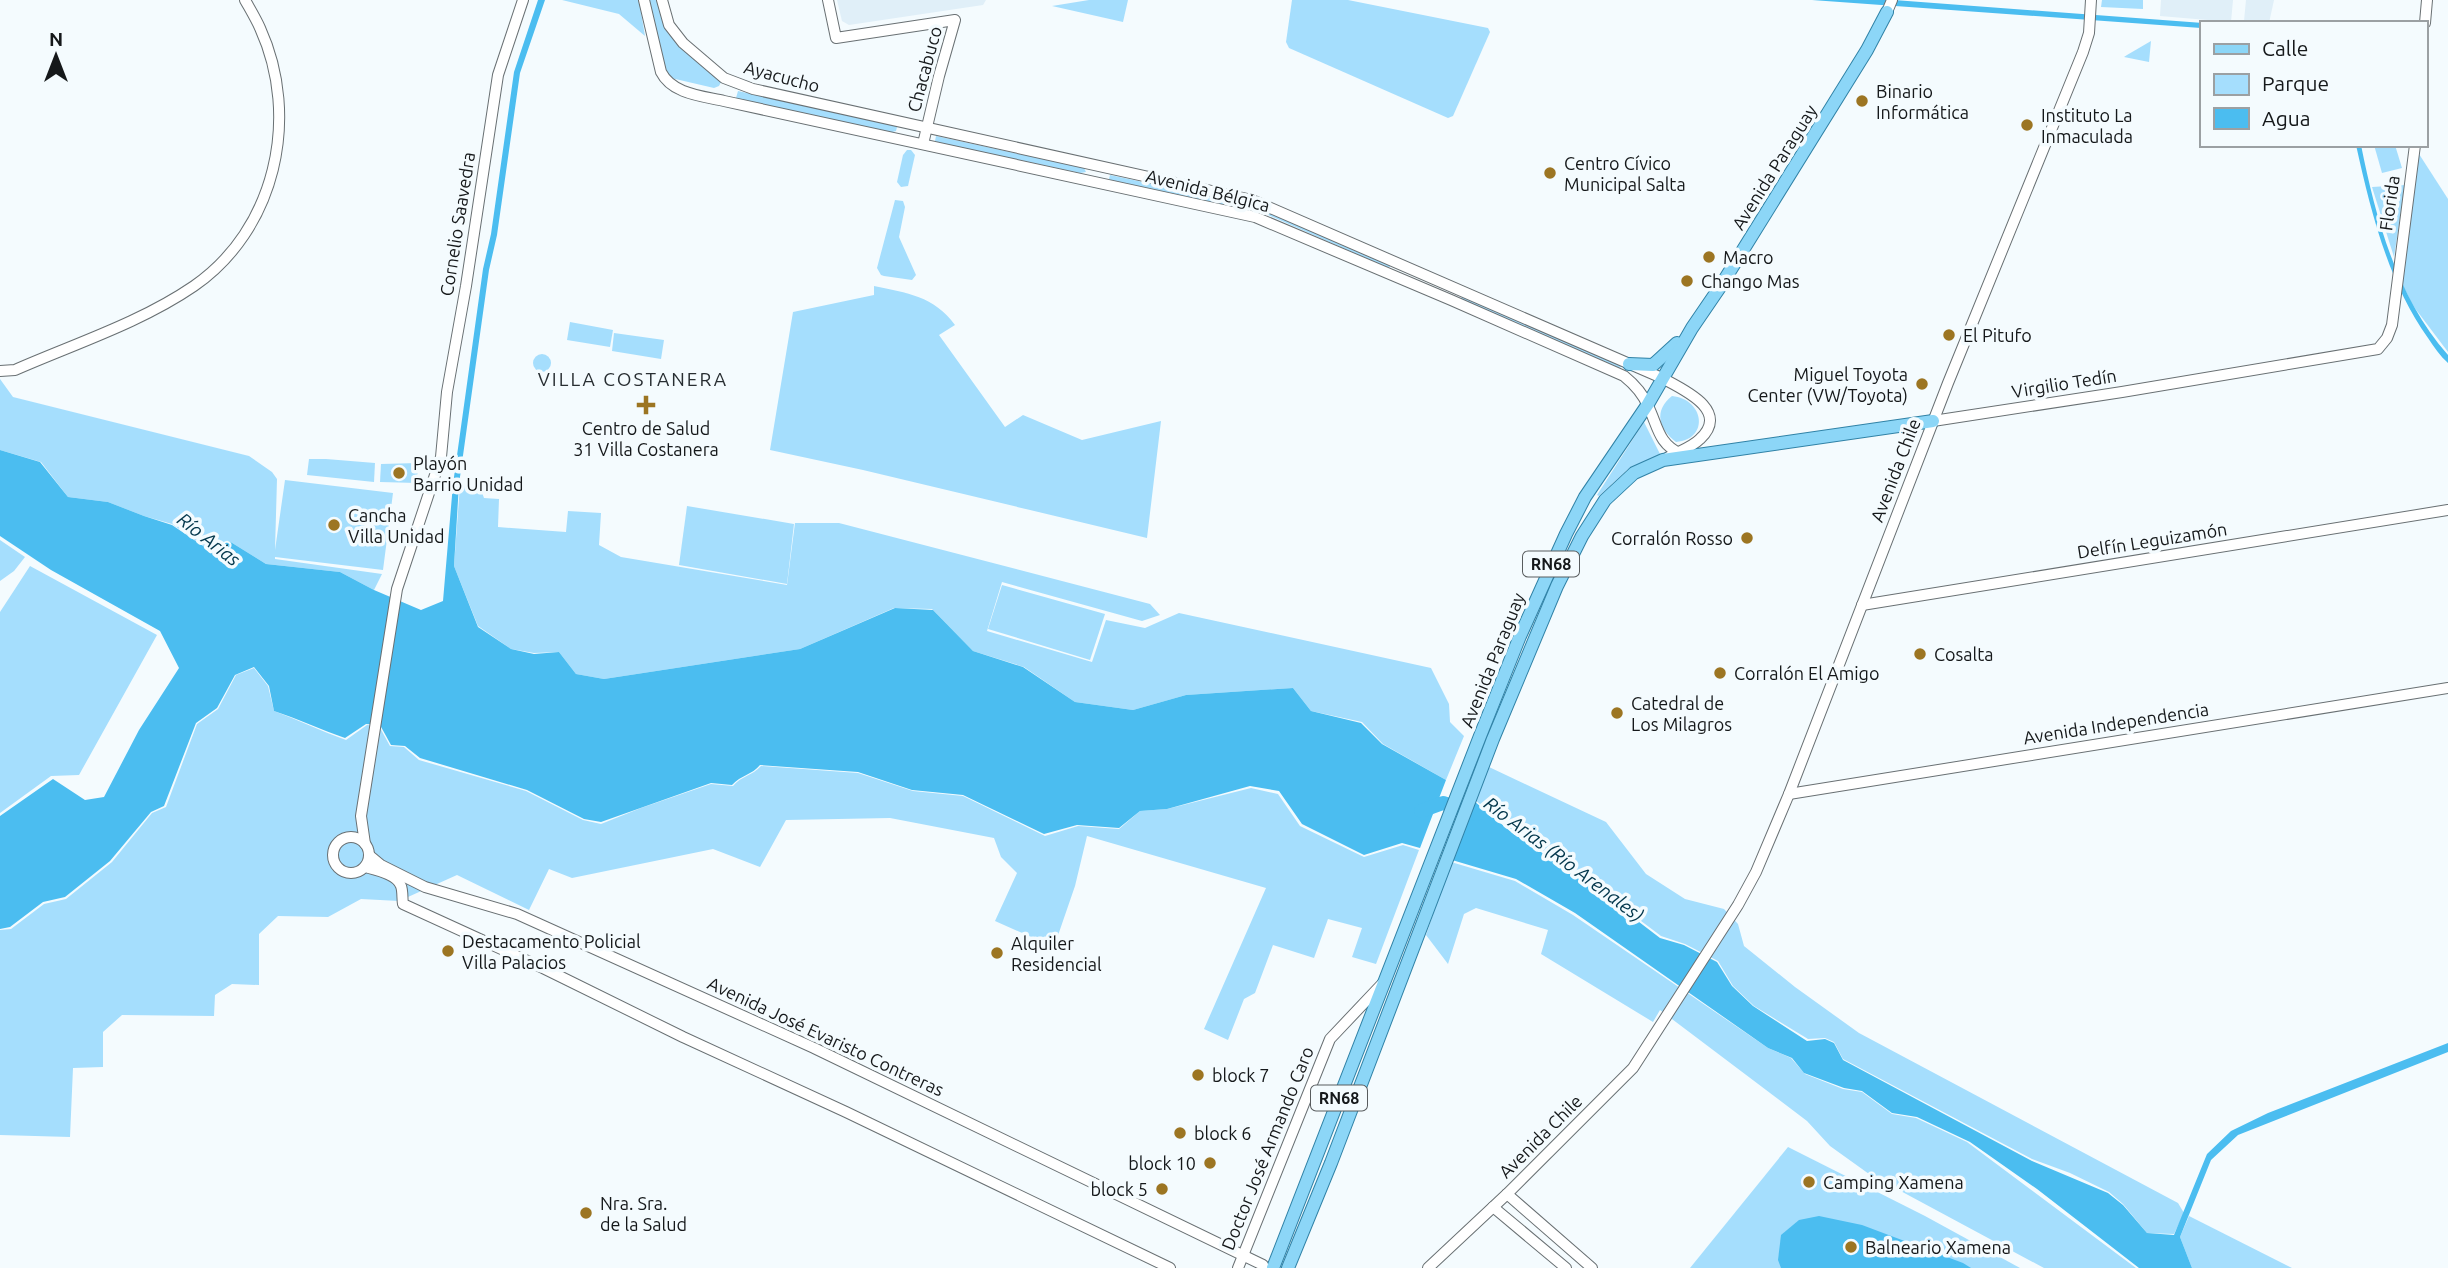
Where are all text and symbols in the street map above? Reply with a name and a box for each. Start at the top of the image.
north arrow [21,21,91,91]
legend [2200,21,2427,147]
street label: Chacabuco [903,24,945,114]
text: N [49,28,63,50]
text: Calle [2262,36,2308,60]
street label: Ayacucho [742,56,822,96]
text: Parque [2262,71,2329,95]
place label: Binario Informática [1876,81,1969,122]
marker: Binario Informática [1854,93,1870,109]
street label: Avenida Paraguay [1728,101,1821,233]
place label: Instituto La Inmaculada [2041,105,2133,146]
text: Agua [2262,106,2311,130]
marker: Instituto La Inmaculada [2019,117,2035,133]
street label: Cornelio Saavedra [436,151,478,297]
place label: Centro Cívico Municipal Salta [1564,153,1686,194]
street label: Avenida Bélgica [1144,165,1272,215]
marker: Centro Cívico Municipal Salta [1542,165,1558,181]
street label: Florida [2375,174,2403,232]
place label: Macro [1723,247,1774,267]
marker: Macro [1701,249,1717,265]
place label: Chango Mas [1701,271,1800,291]
marker: Chango Mas [1679,273,1695,289]
place label: El Pitufo [1963,325,2032,345]
marker: El Pitufo [1941,327,1957,343]
place label: Miguel Toyota Center (VW/Toyota) [1747,364,1908,406]
street label: Virgilio Tedín [2010,365,2118,401]
district label: VILLA COSTANERA [538,368,728,390]
marker: Miguel Toyota Center (VW/Toyota) [1914,376,1930,392]
marker: Centro de Salud 31 Villa Costanera [636,395,656,415]
street label: Avenida Chile [1866,416,1924,524]
place label: Centro de Salud 31 Villa Costanera [573,418,719,459]
place label: Playón Barrio Unidad [413,453,524,494]
marker: Playón Barrio Unidad [391,465,407,481]
place label: Cancha Villa Unidad [348,505,444,546]
water label: Río Arias [173,508,245,570]
marker: Cancha Villa Unidad [326,517,342,533]
street label: Delfín Leguizamón [2076,518,2228,562]
place label: Corralón Rosso [1611,528,1733,548]
marker: Corralón Rosso [1739,530,1755,546]
road number: RN68 [1523,552,1579,576]
street label: Avenida Paraguay [1456,590,1528,730]
place label: Cosalta [1934,644,1994,664]
marker: Cosalta [1912,646,1928,662]
place label: Corralón El Amigo [1734,663,1880,683]
marker: Corralón El Amigo [1712,665,1728,681]
place label: Catedral de Los Milagros [1631,693,1732,734]
street label: Avenida Independencia [2022,698,2210,748]
marker: Catedral de Los Milagros [1609,705,1625,721]
water label: Río Arias (Río Arenales) [1480,792,1648,926]
place label: Destacamento Policial Villa Palacios [462,931,641,972]
place label: Alquiler Residencial [1011,933,1102,974]
marker: Destacamento Policial Villa Palacios [440,943,456,959]
marker: Alquiler Residencial [989,945,1005,961]
street label: Avenida José Evaristo Contreras [705,972,947,1100]
street label: Doctor José Armando Caro [1217,1043,1317,1253]
place label: block 7 [1212,1065,1270,1085]
marker: block 7 [1190,1067,1206,1083]
road number: RN68 [1311,1086,1367,1110]
street label: Avenida Chile [1494,1090,1586,1182]
place label: block 6 [1194,1123,1252,1143]
marker: block 6 [1172,1125,1188,1141]
place label: block 10 [1128,1153,1196,1173]
marker: block 10 [1202,1155,1218,1171]
place label: Camping Xamena [1823,1172,1964,1192]
marker: Camping Xamena [1801,1174,1817,1190]
place label: block 5 [1090,1179,1148,1199]
marker: block 5 [1154,1181,1170,1197]
place label: Nra. Sra. de la Salud [600,1193,687,1234]
marker: Nra. Sra. de la Salud [578,1205,594,1221]
place label: Balneario Xamena [1865,1237,2011,1257]
marker: Balneario Xamena [1843,1239,1859,1255]

